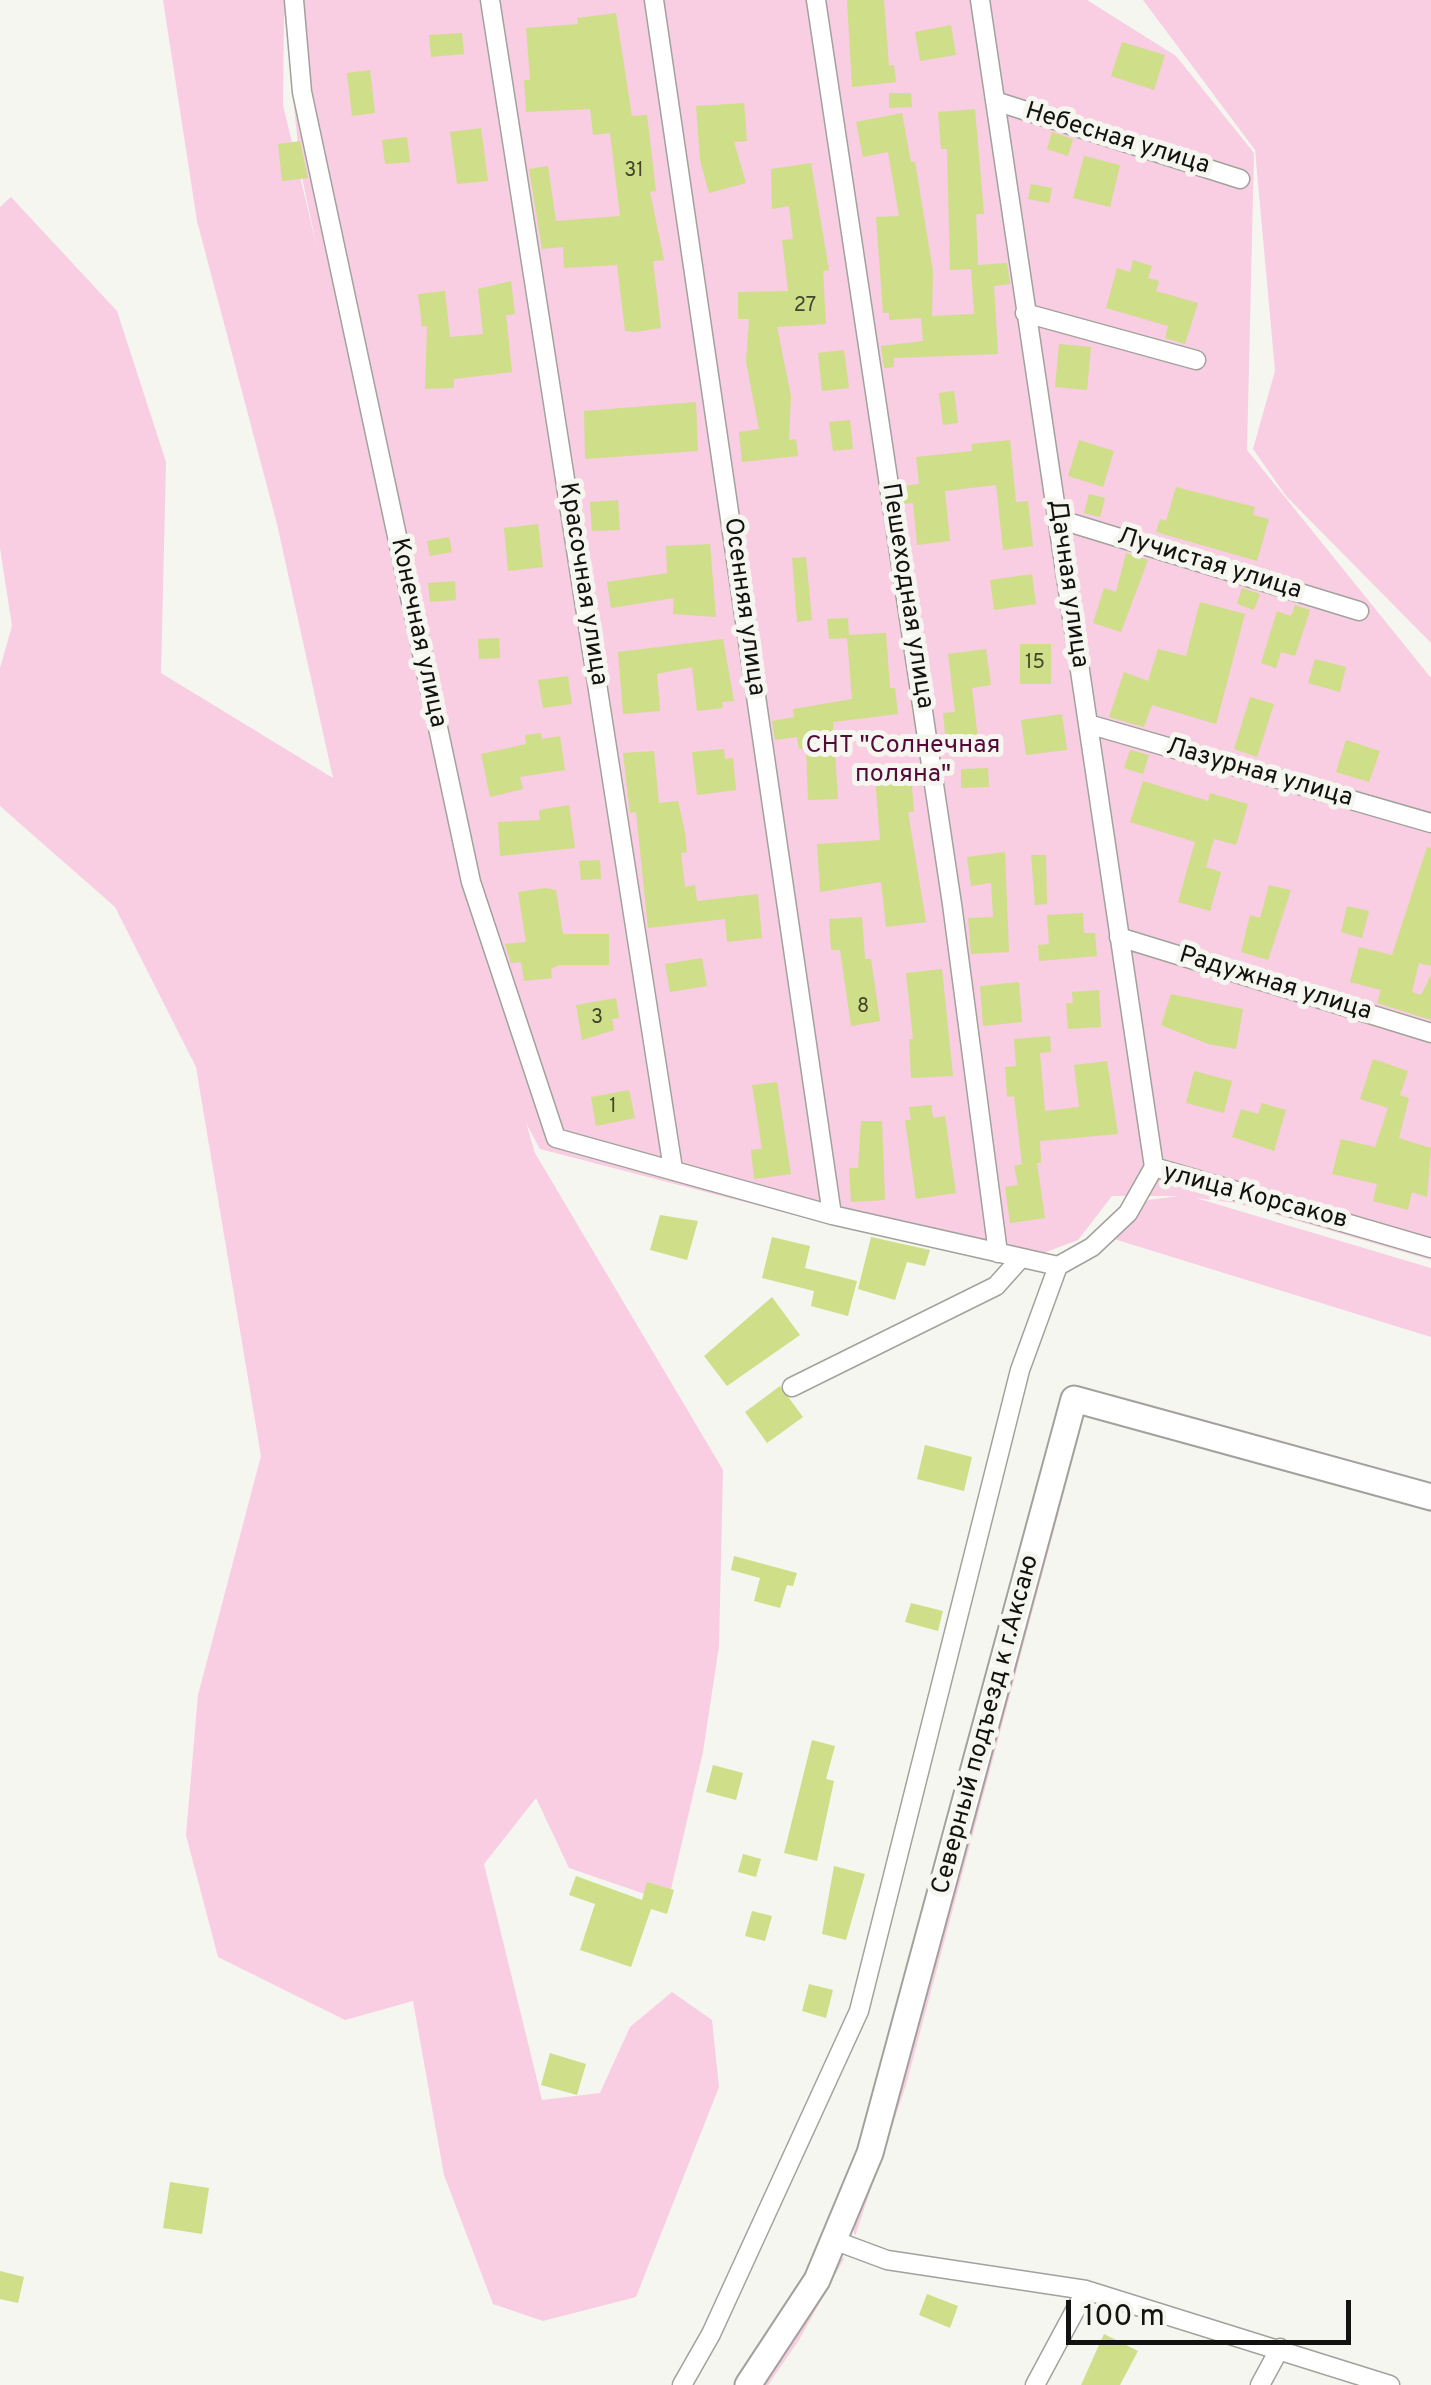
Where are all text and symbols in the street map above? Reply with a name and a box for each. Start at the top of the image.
street label: Небесная улица [1021,98,1213,182]
house number: 31 [624,160,644,184]
house number: 27 [794,295,816,319]
street label: Красочная улица [551,480,613,688]
street label: Пешеходная улица [873,481,939,711]
street label: Дачная улица [1040,498,1094,670]
street label: Осенняя улица [716,516,770,698]
street label: Лучистая улица [1113,523,1305,607]
street label: Конечная улица [382,536,452,730]
house number: 15 [1025,652,1045,676]
park label: СНТ "Солнечная поляна" [806,732,1000,791]
street label: Лазурная улица [1162,733,1356,815]
street label: Радужная улица [1175,941,1375,1029]
house number: 8 [857,996,869,1020]
house number: 3 [591,1007,603,1031]
house number: 1 [609,1096,617,1120]
street label: улица Корсаков [1159,1159,1351,1237]
street label: Северный подъезд к г.Аксаю [927,1552,1047,1898]
scale bar [1071,2280,1356,2342]
text: 100 m [1083,2299,1165,2336]

